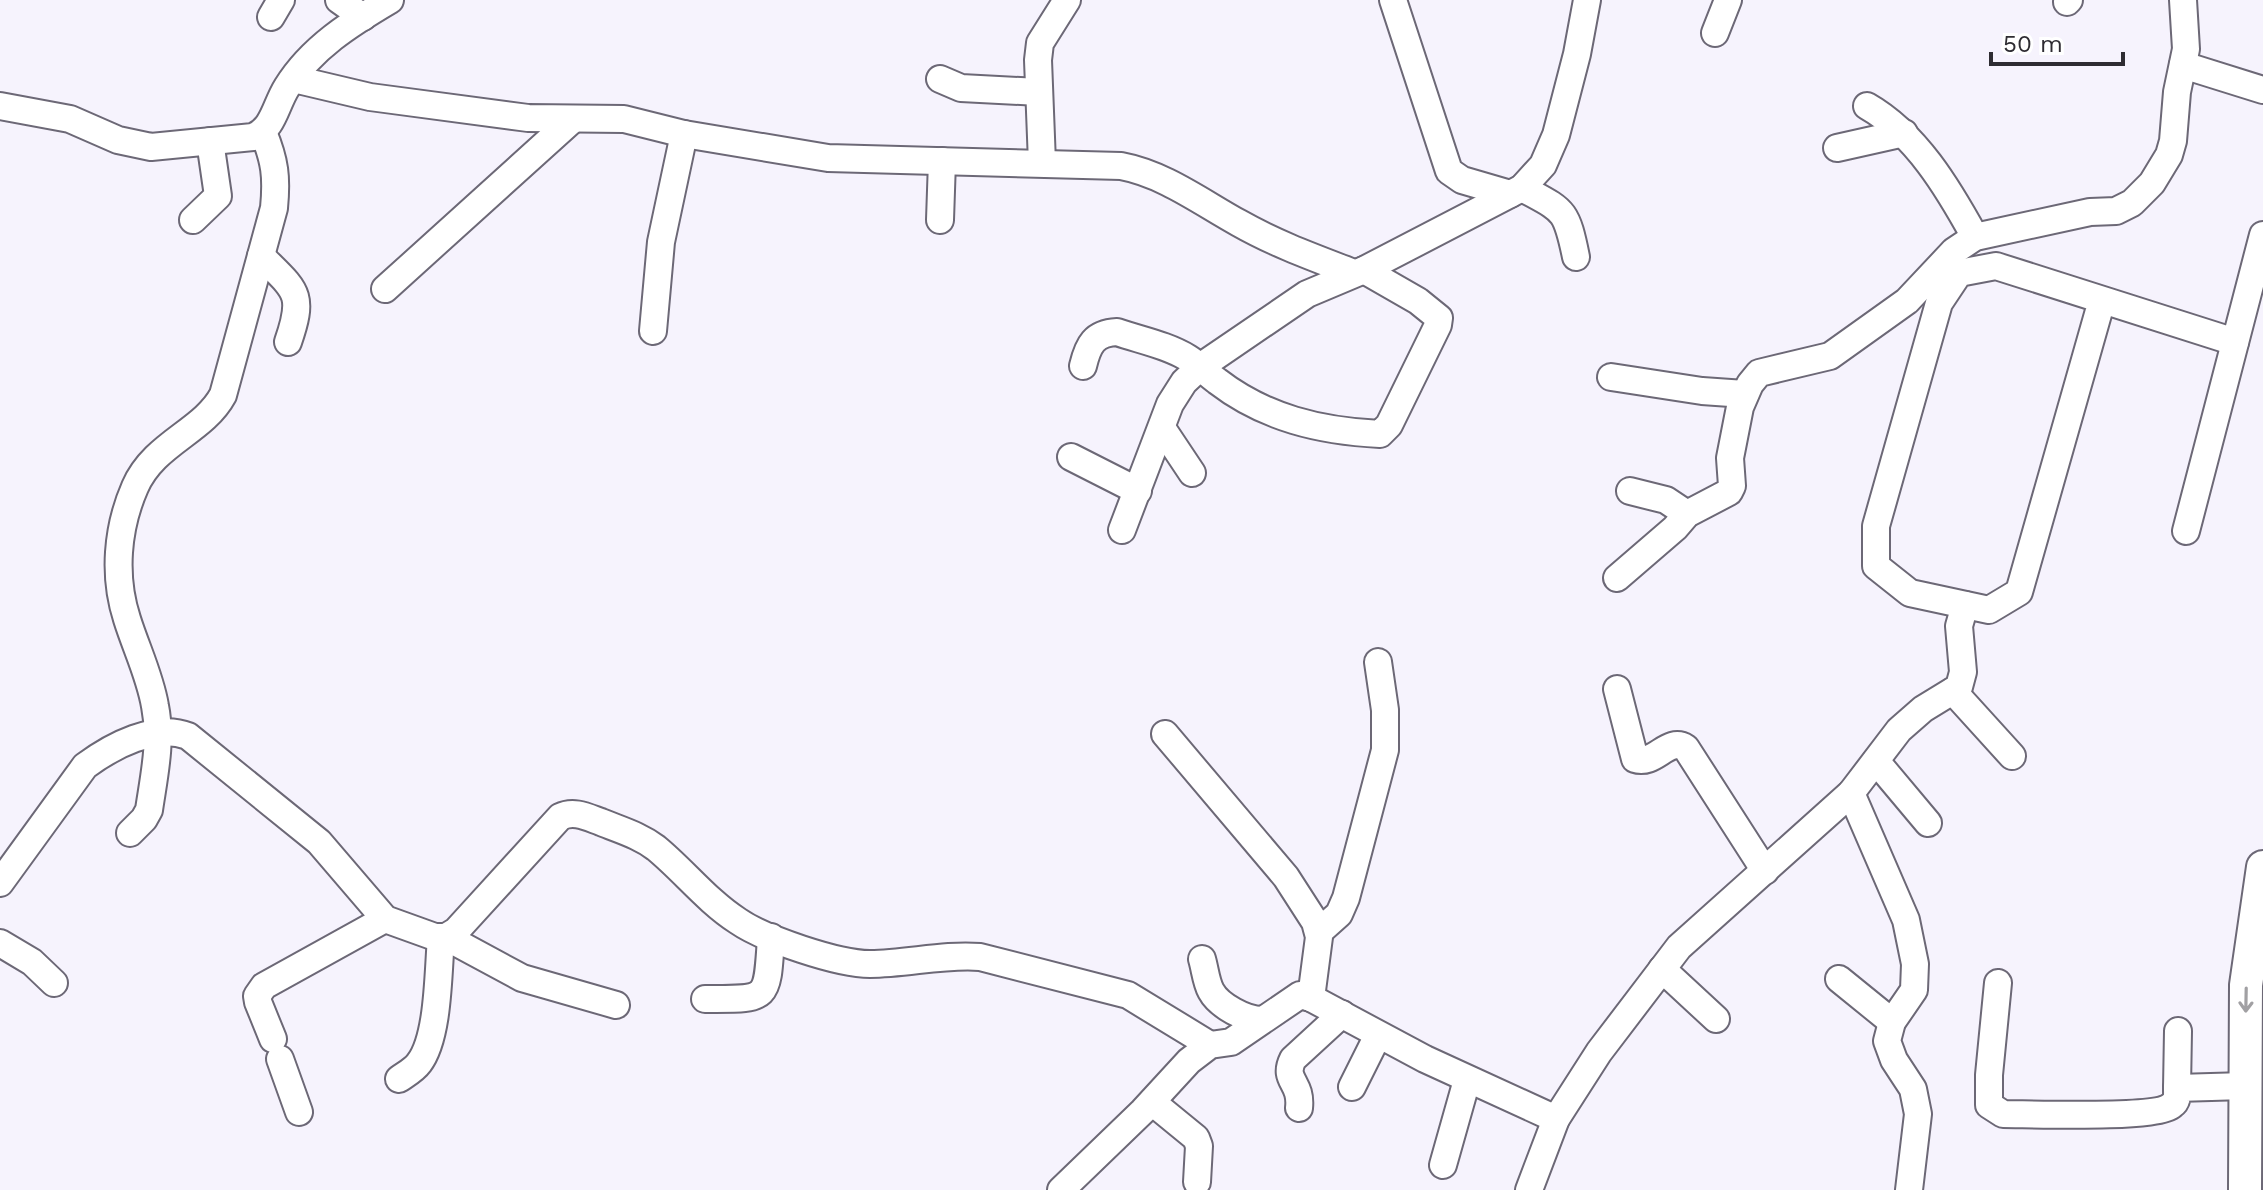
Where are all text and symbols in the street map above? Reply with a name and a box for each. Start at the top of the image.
scale bar [1991,16,2123,66]
text: 50 m [2003,30,2063,58]
one-way arrow [2238,986,2254,1013]

